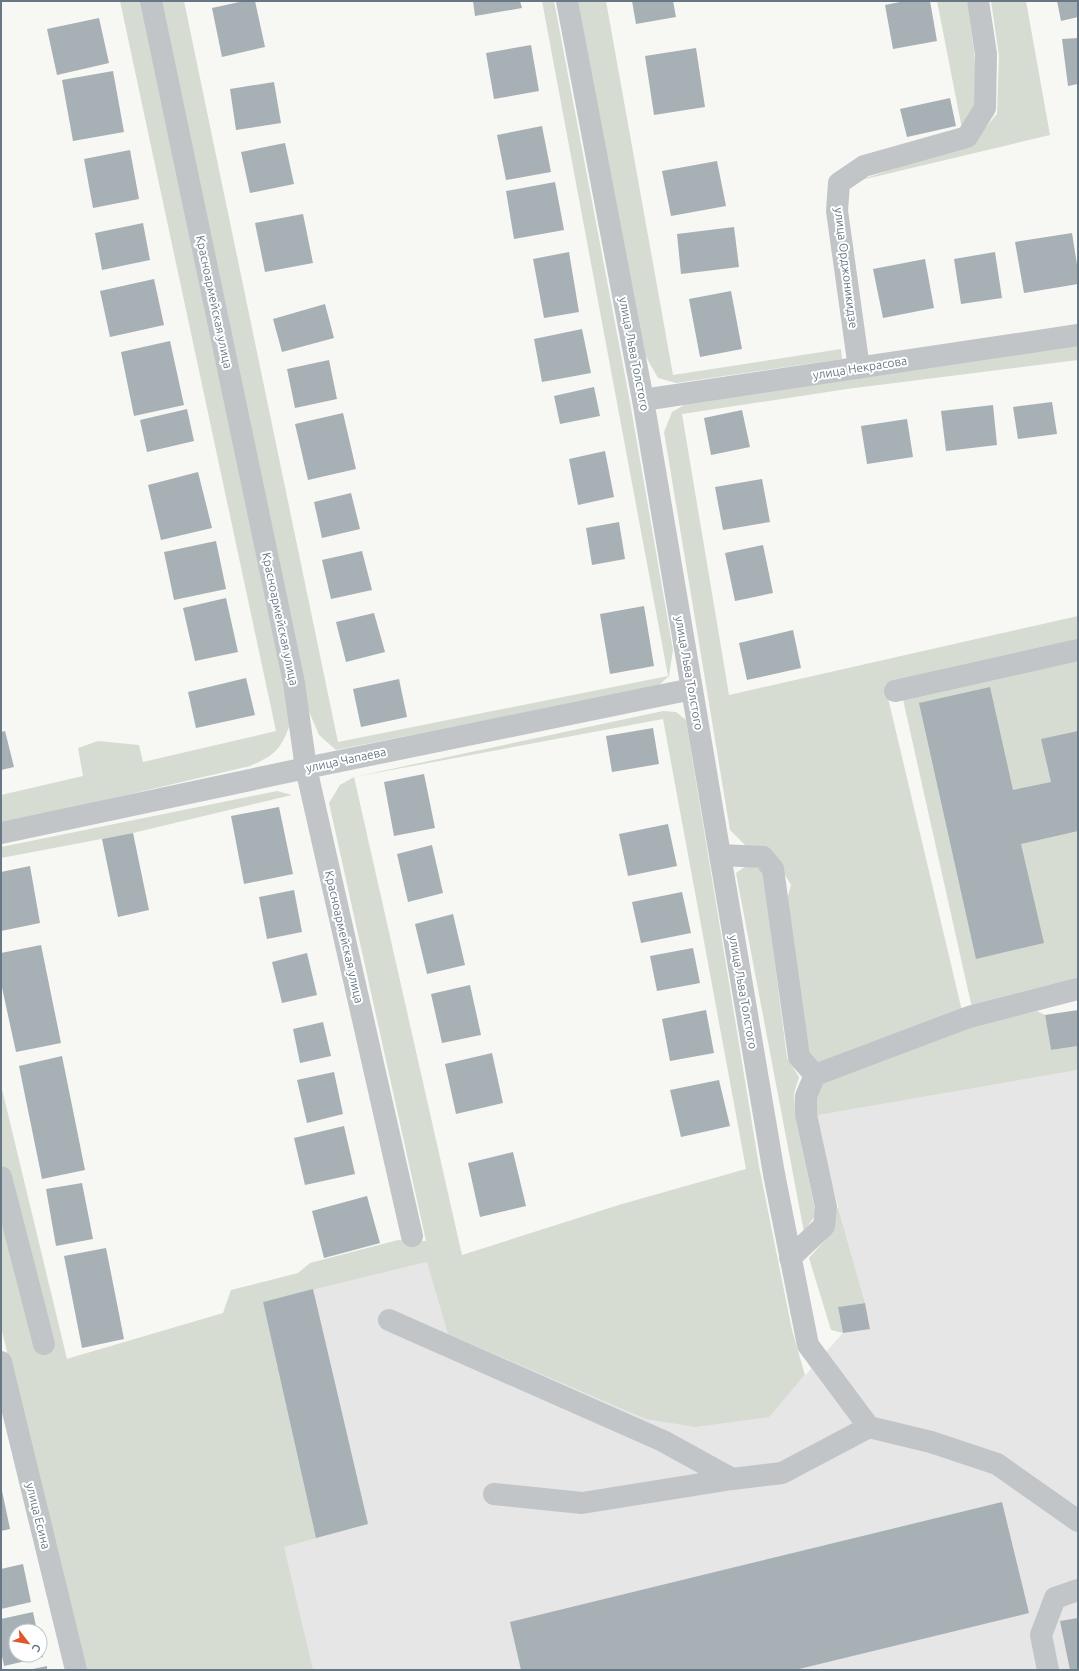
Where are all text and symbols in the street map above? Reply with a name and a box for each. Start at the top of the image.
street label: улица Орджоникидзе [833,207,860,329]
street label: Красноармейская улица [194,234,235,370]
street label: улица Льва Толстого [617,296,652,412]
street label: улица Некрасова [812,354,908,381]
street label: Красноармейская улица [260,551,301,687]
street label: улица Льва Толстого [673,615,706,731]
street label: улица Чапаева [305,745,387,774]
street label: Красноармейская улица [323,869,366,1004]
street label: улица Льва Толстого [727,934,760,1050]
street label: улица Есина [24,1481,53,1551]
north arrow [8,1623,48,1663]
text: С [30,1642,44,1654]

